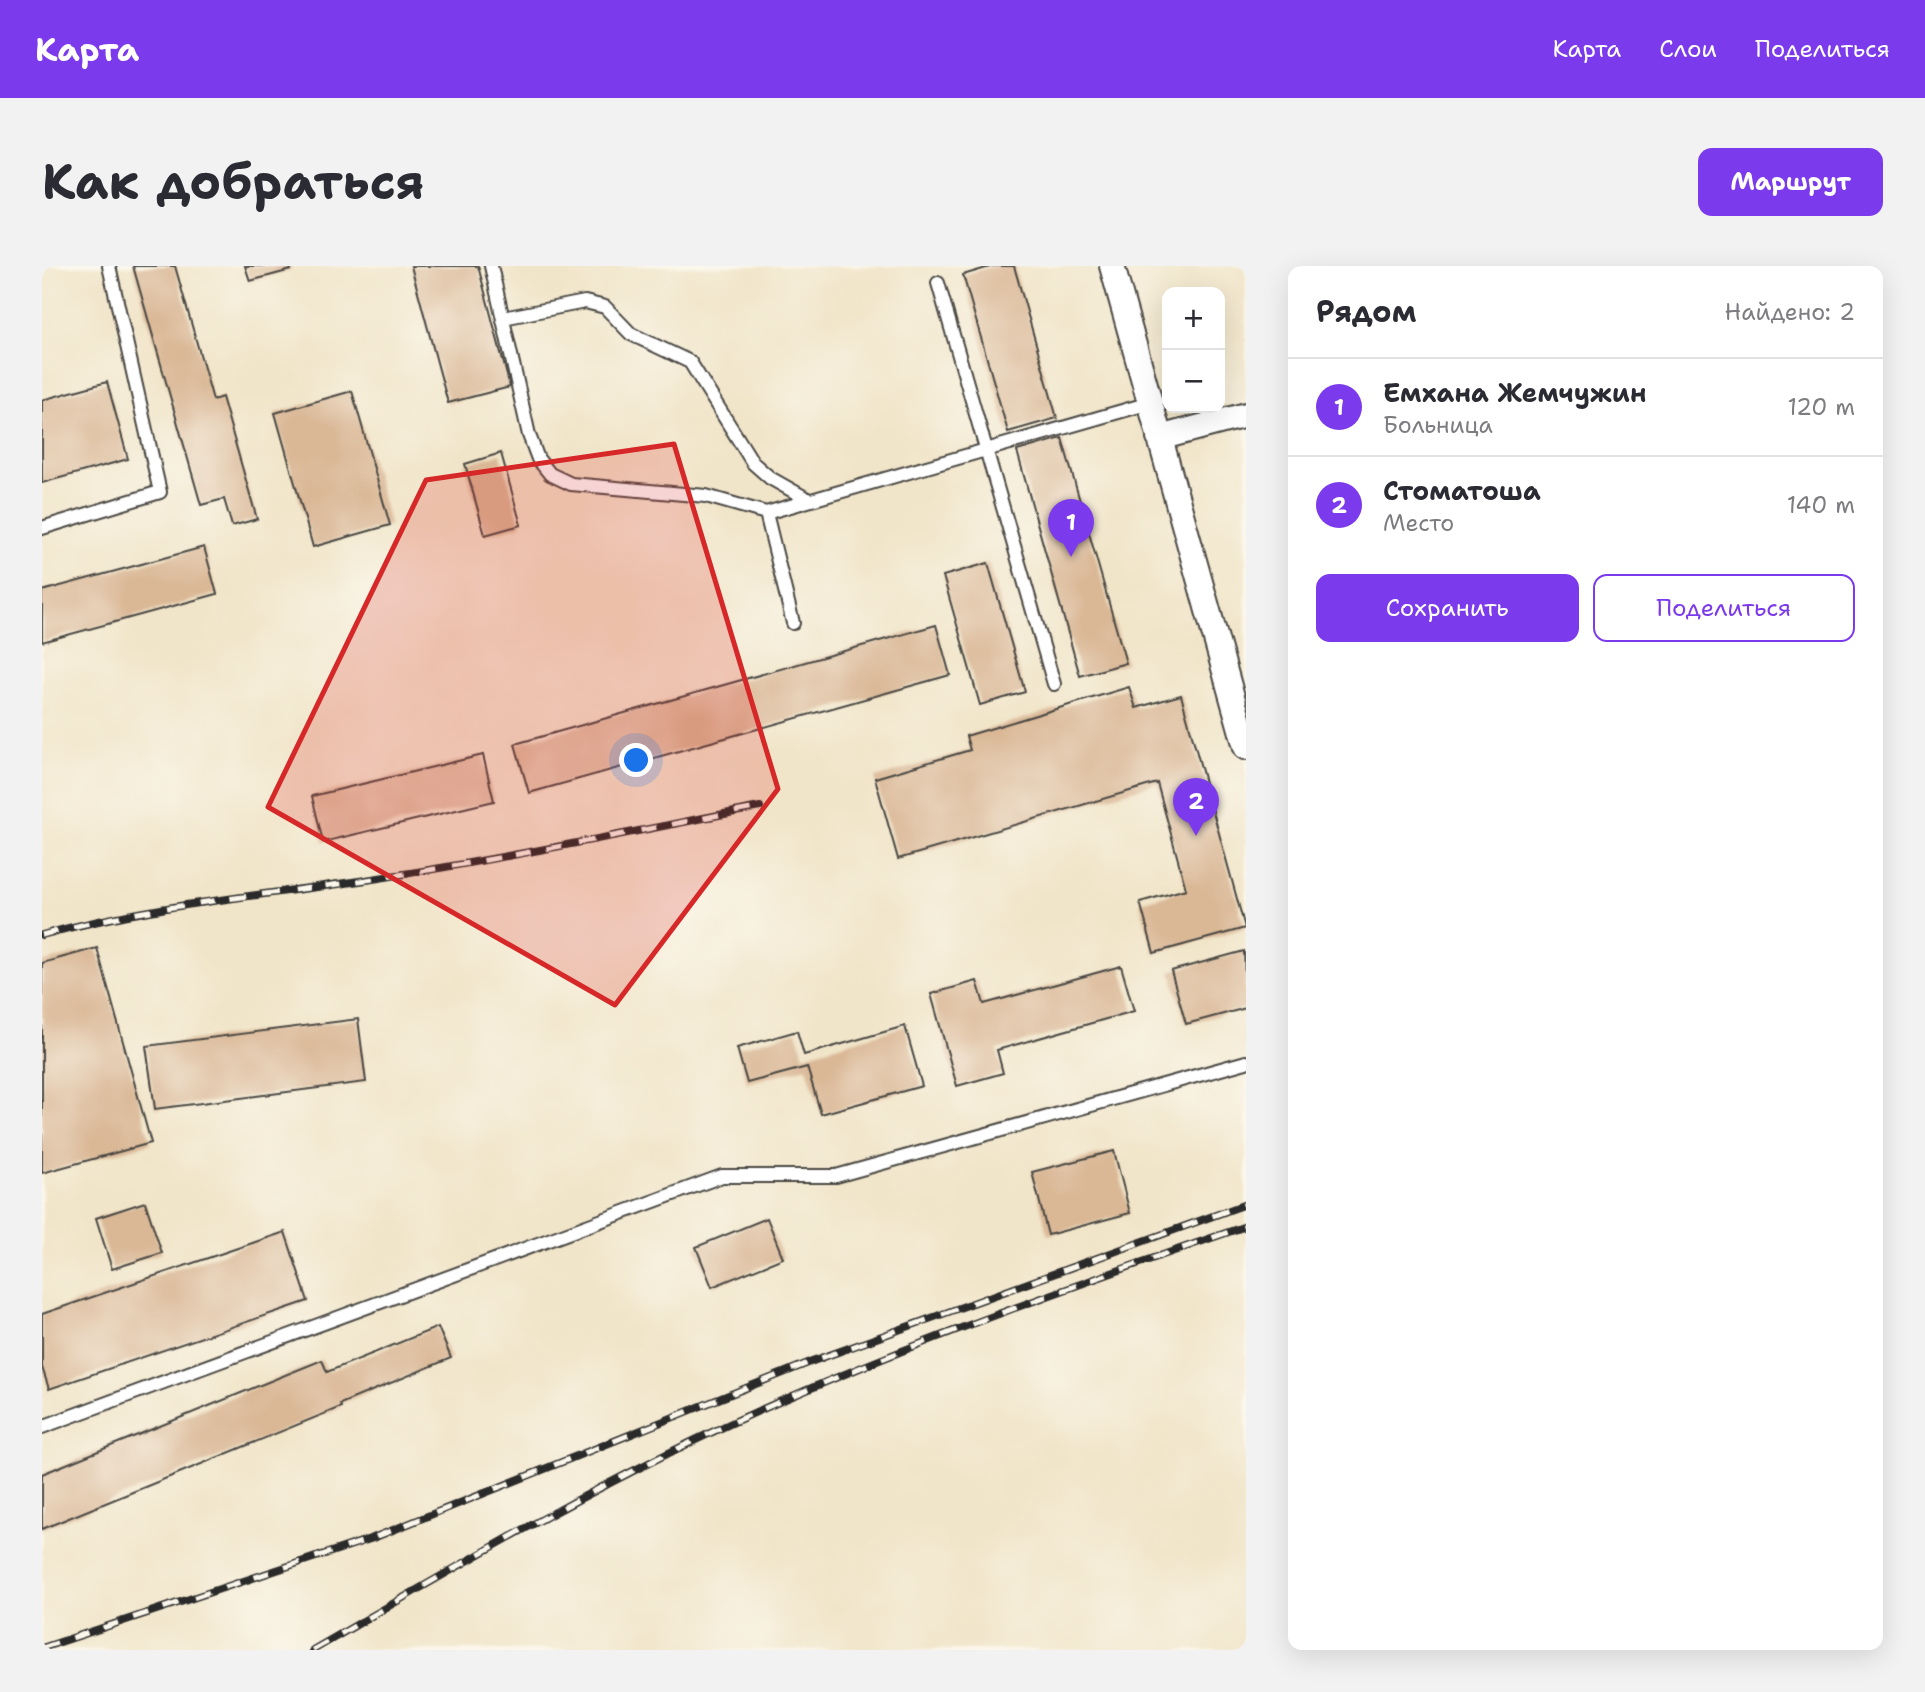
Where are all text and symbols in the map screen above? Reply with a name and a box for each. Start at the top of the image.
text: Карта [35,27,139,72]
text: Карта [1553,33,1621,65]
text: Слои [1659,33,1717,65]
text: Поделиться [1755,33,1890,65]
button: Маршрут [1698,148,1883,216]
text: Как добраться [42,149,424,215]
map controls [1162,287,1225,413]
button: + [1162,287,1225,350]
text: Рядом [1316,291,1416,332]
text: Найдено: 2 [1725,297,1855,327]
button: − [1162,350,1225,413]
text: Емхана Жемчужин [1383,375,1647,410]
text: 1 [1334,392,1344,422]
text: 120 m [1787,392,1855,422]
text: Больница [1383,410,1493,440]
text: Стоматоша [1383,473,1541,508]
text: 2 [1331,490,1347,520]
text: 140 m [1787,490,1855,520]
pin: 1 [1048,499,1094,557]
text: Место [1383,508,1454,538]
button: Сохранить [1316,574,1579,642]
button: Поделиться [1593,574,1855,642]
your location [619,743,653,777]
pin: 2 [1173,778,1219,836]

